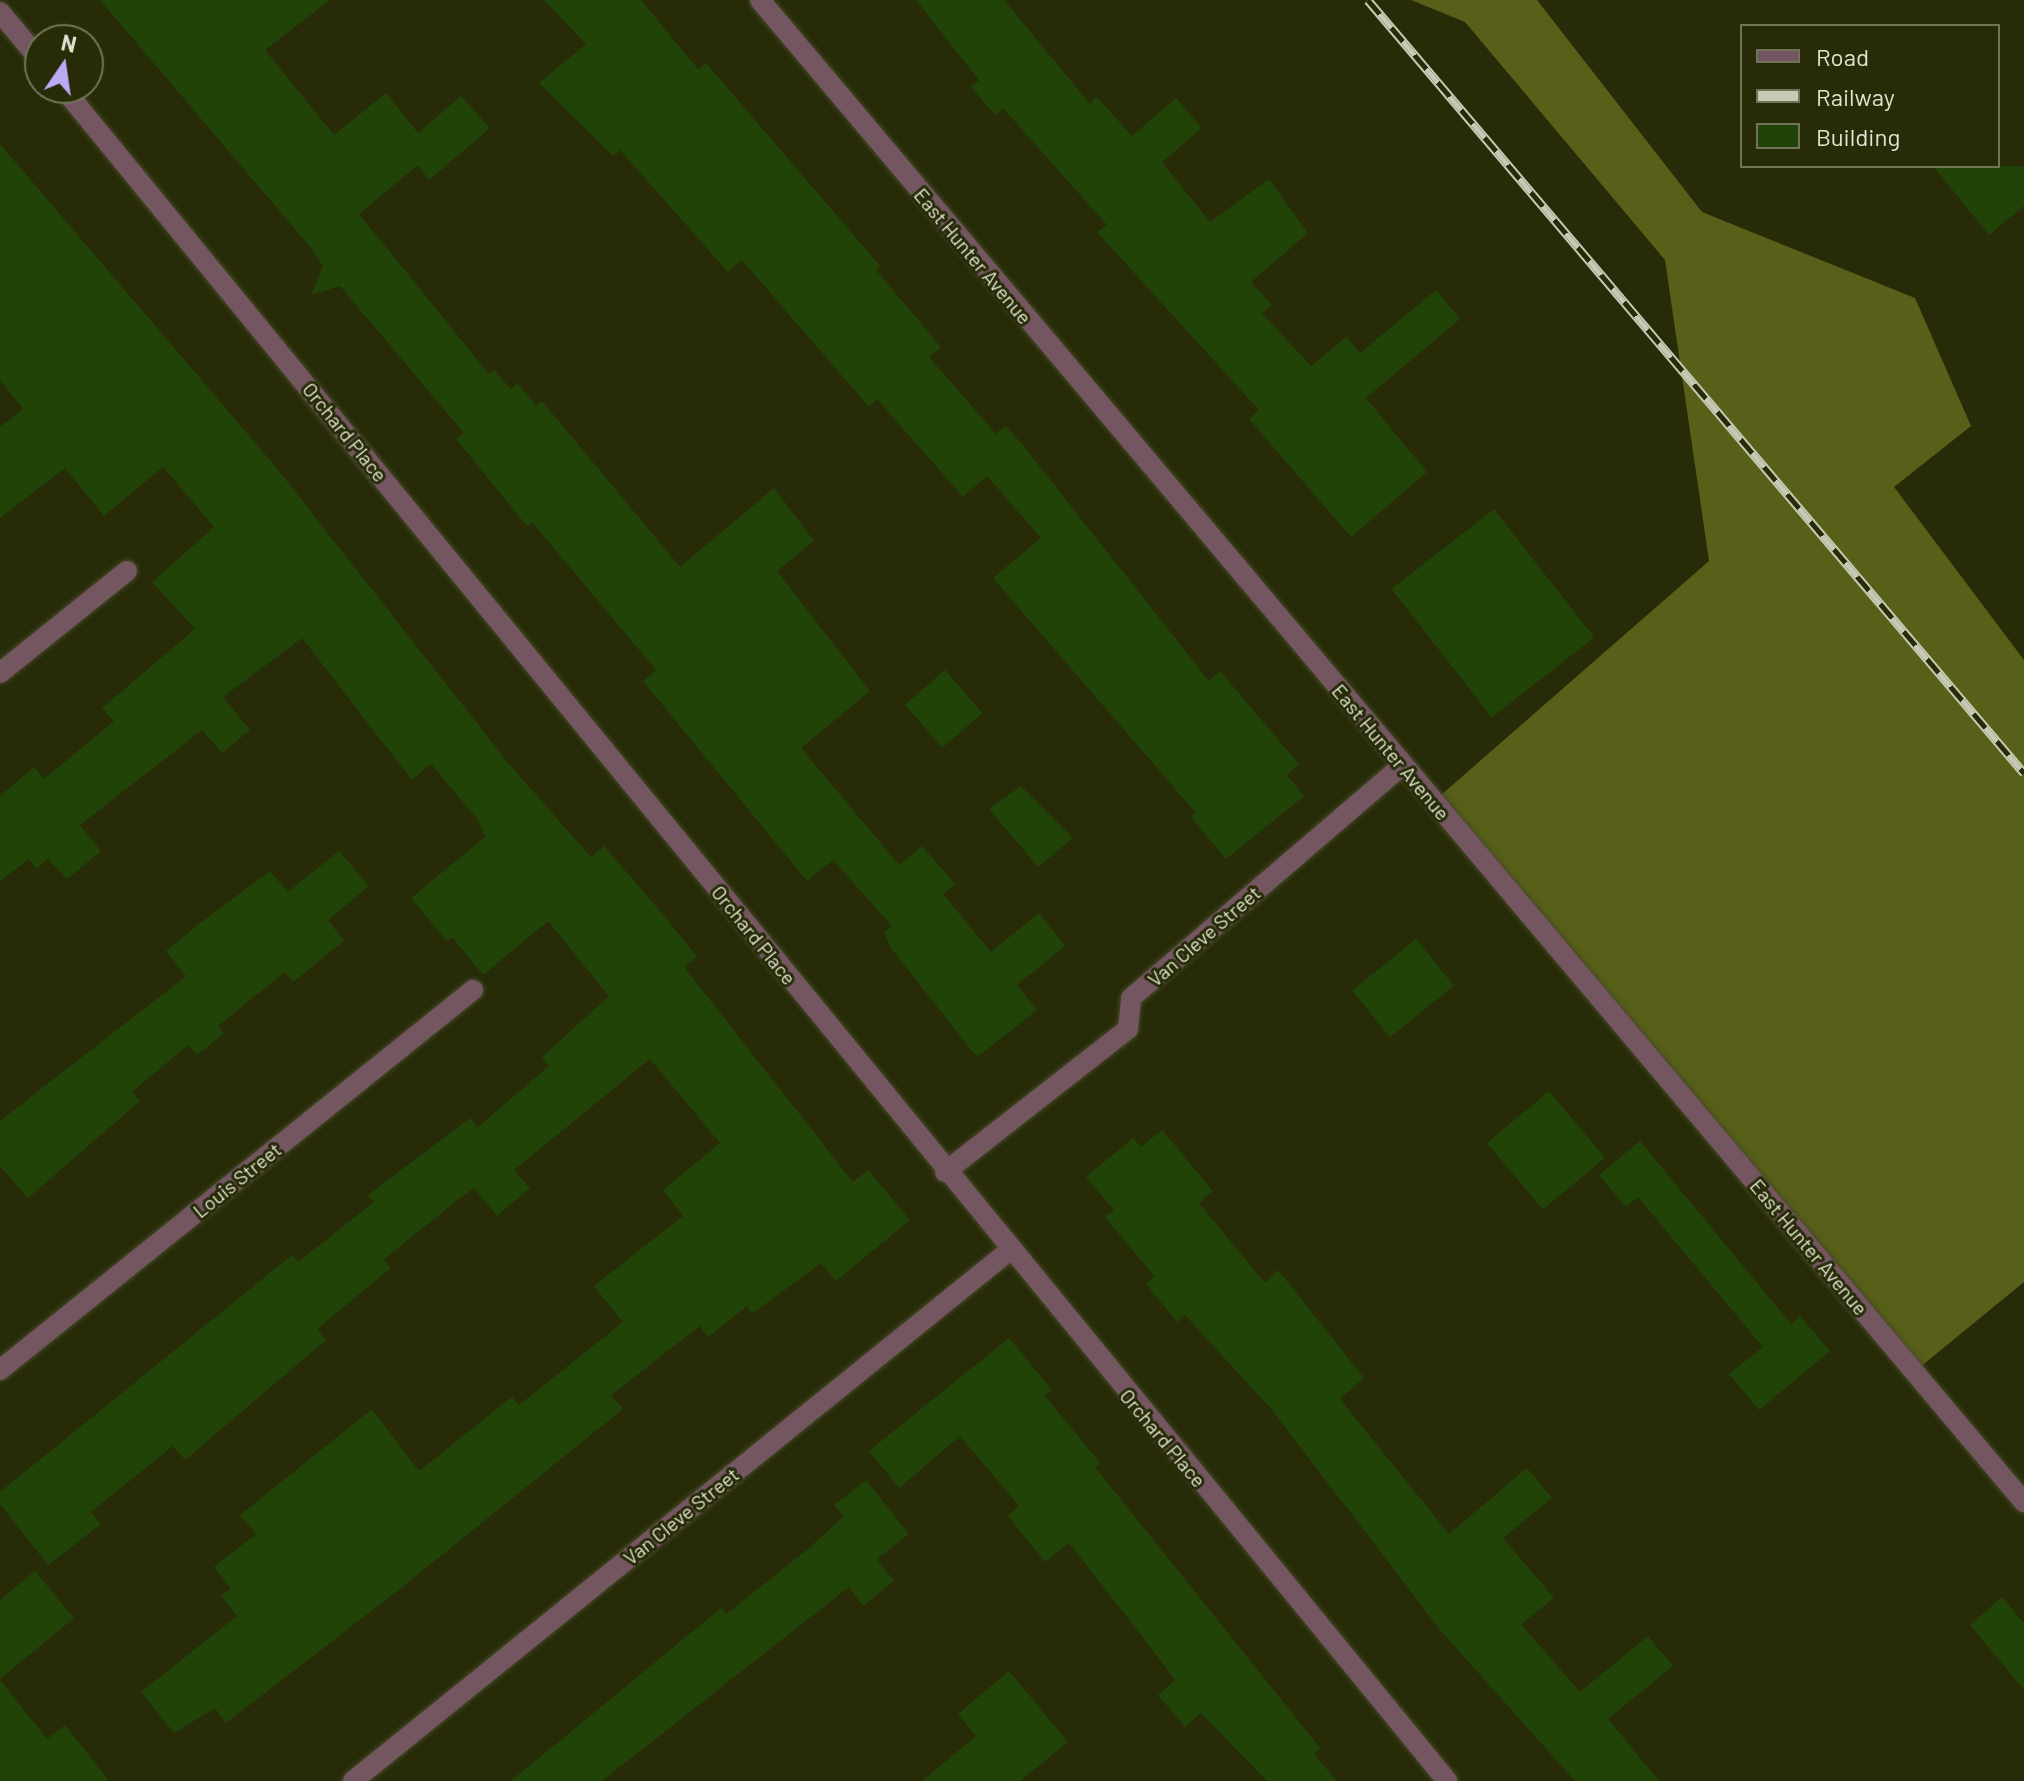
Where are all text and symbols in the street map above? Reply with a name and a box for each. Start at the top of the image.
north arrow [24,24,104,104]
legend [1740,24,2000,168]
text: N [59,28,79,57]
text: Road [1816,42,1869,71]
text: Railway [1816,82,1895,111]
text: Building [1816,122,1900,151]
street label: East Hunter Avenue [909,183,1037,329]
street label: Orchard Place [298,378,392,486]
street label: East Hunter Avenue [1327,679,1455,825]
street label: Orchard Place [707,881,801,989]
street label: Van Cleve Street [1143,881,1265,991]
street label: Louis Street [188,1137,286,1223]
street label: East Hunter Avenue [1745,1174,1873,1320]
street label: Orchard Place [1115,1384,1211,1492]
street label: Van Cleve Street [619,1462,743,1570]

